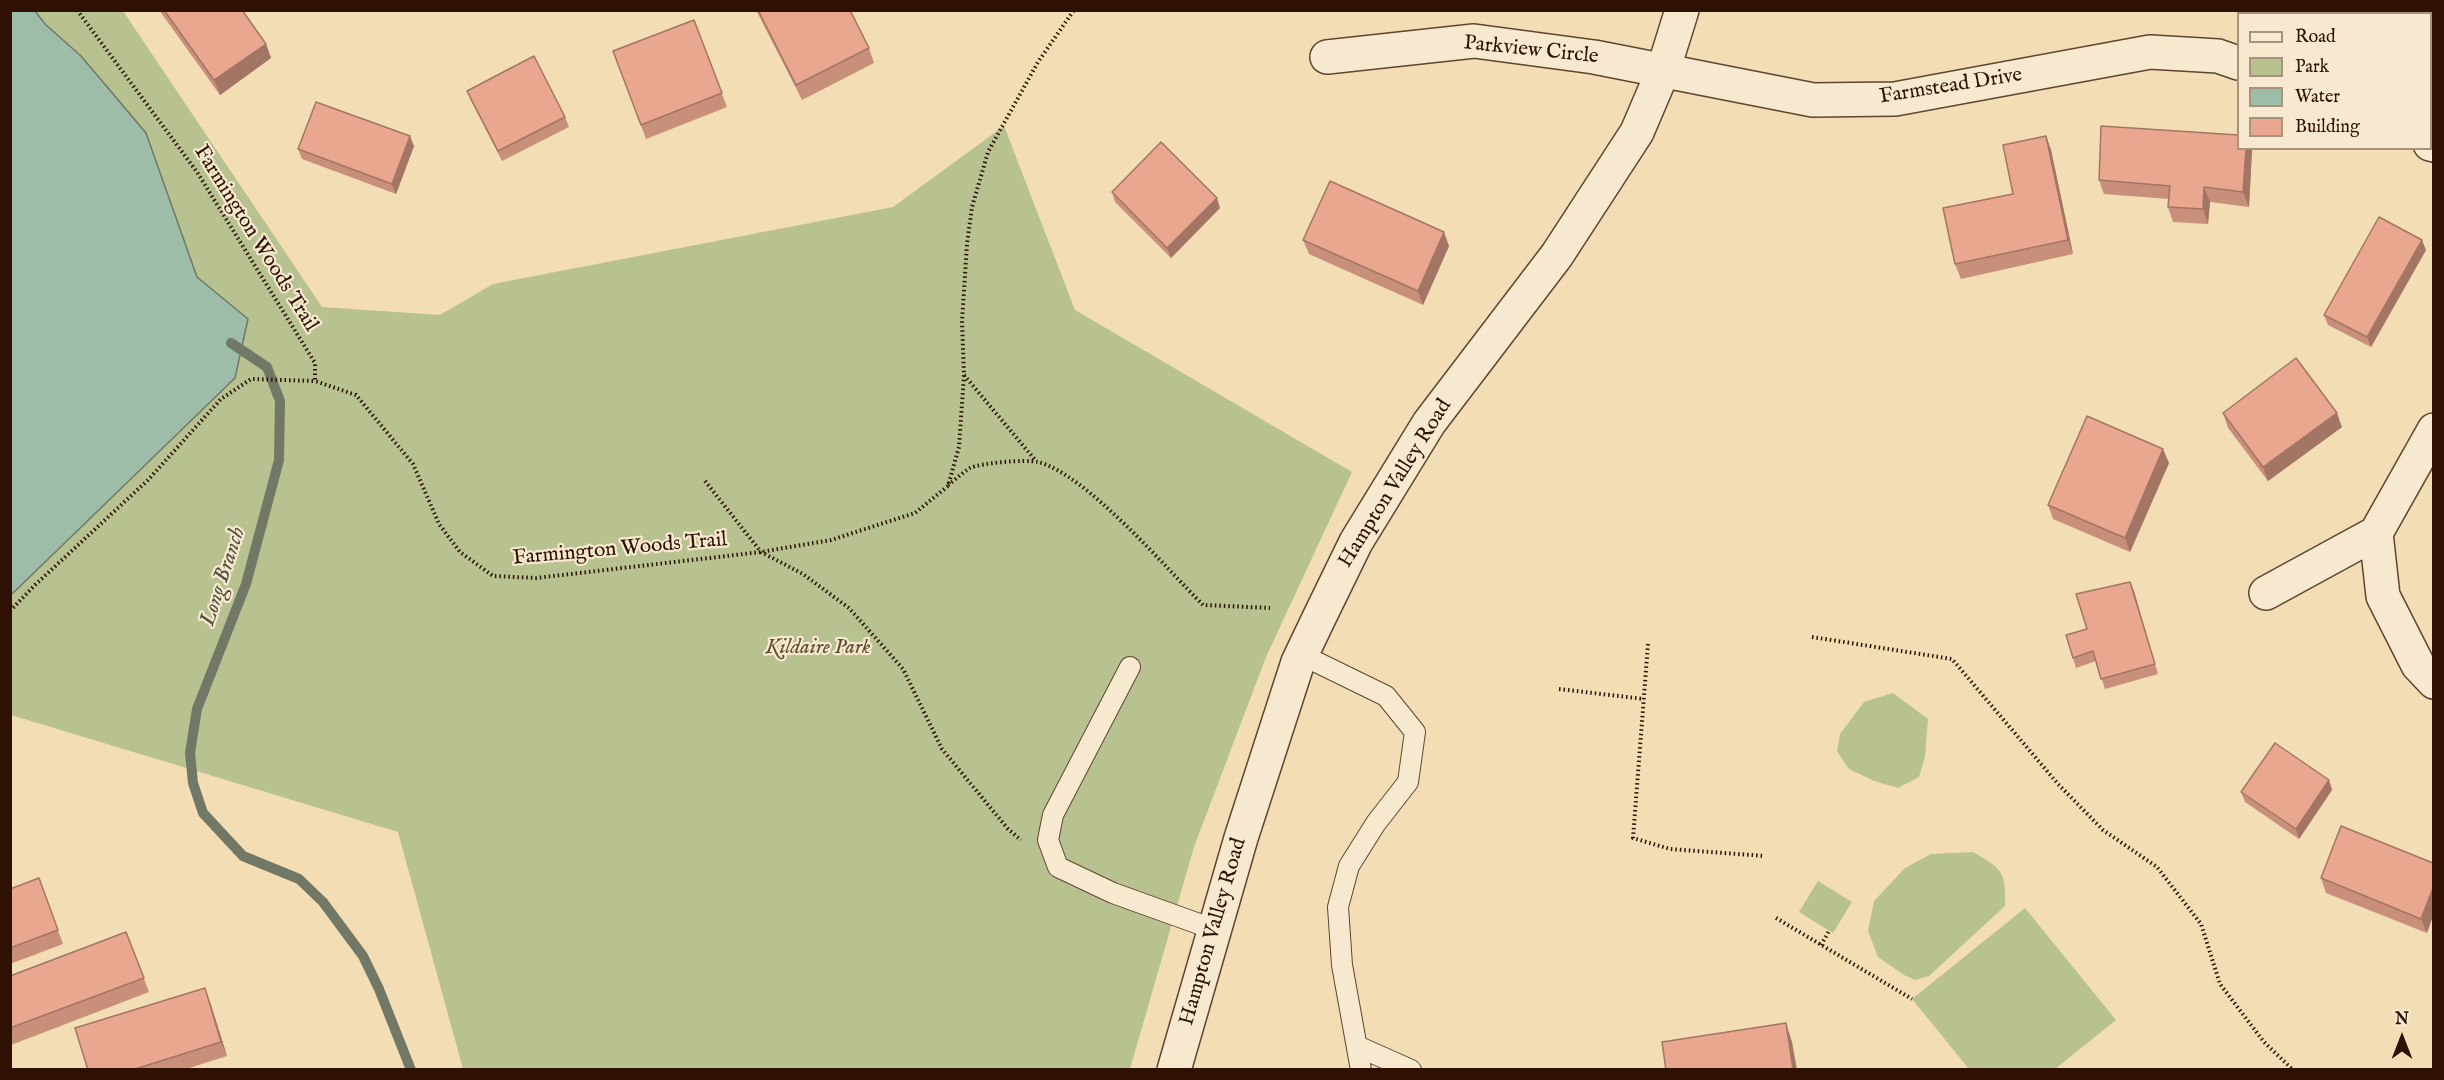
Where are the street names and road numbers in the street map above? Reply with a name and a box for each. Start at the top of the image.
street label: Parkview Circle [1462,31,1600,71]
street label: Farmstead Drive [1878,63,2024,111]
street label: Farmington Woods Trail [187,141,323,337]
street label: Hampton Valley Road [1334,395,1458,573]
street label: Farmington Woods Trail [512,528,728,572]
street label: Hampton Valley Road [1175,835,1253,1029]

